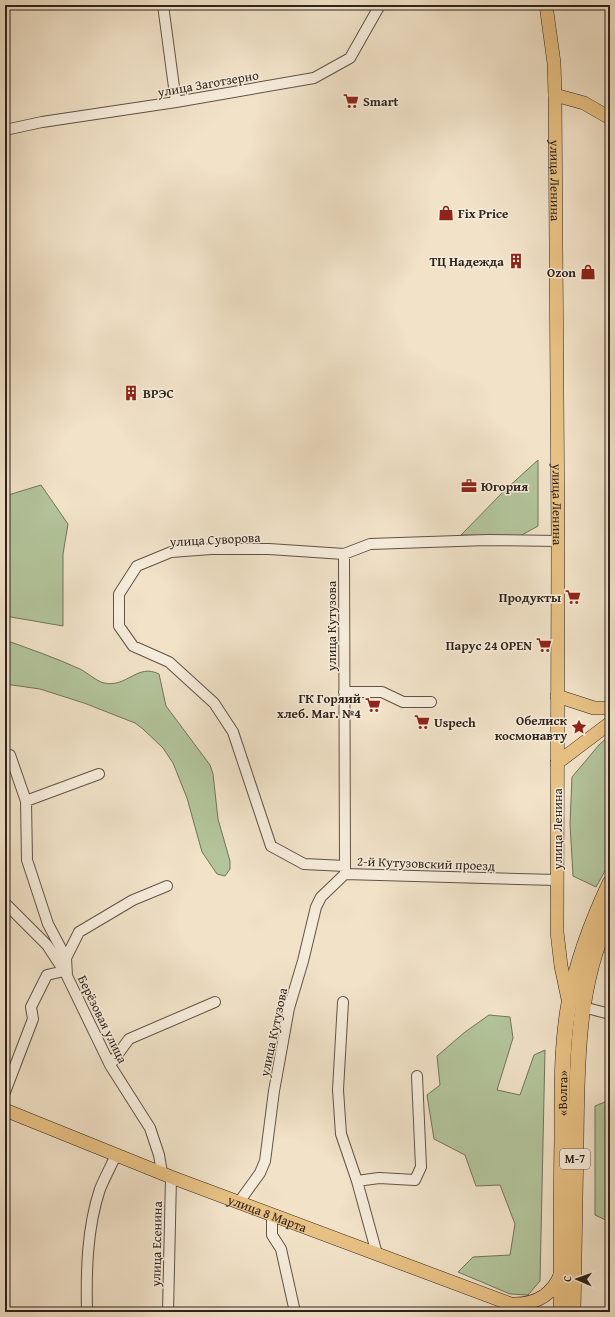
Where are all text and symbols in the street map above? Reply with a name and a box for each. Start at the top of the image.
street label: улица Заготзерно [155,65,260,102]
supermarket icon: Smart [342,92,360,110]
place label: Smart [363,92,399,111]
street label: улица Ленина [545,139,565,222]
shop icon: Fix Price [437,204,455,222]
place label: Fix Price [458,204,508,223]
place label: ТЦ Надежда [430,252,504,271]
building icon: ТЦ Надежда [507,252,525,270]
place label: Ozon [547,263,576,282]
shop icon: Ozon [579,263,597,281]
building icon: ВРЭС [122,384,140,402]
place label: ВРЭС [143,384,174,403]
street label: улица Ленина [547,463,567,546]
office icon: Югория [460,477,478,495]
place label: Югория [481,477,528,496]
street label: улица Суворова [168,528,262,551]
street label: улица Кутузова [322,580,341,672]
place label: Продукты [499,588,561,607]
supermarket icon: Продукты [564,588,582,606]
place label: Парус 24 OPEN [446,636,532,655]
supermarket icon: Парус 24 OPEN [535,636,553,654]
place label: ГК Горяий хлеб. Маг. №4 [277,689,361,723]
supermarket icon: ГК Горяий хлеб. Маг. №4 [364,696,382,714]
place label: Обелиск космонавту [495,711,568,745]
supermarket icon: Uspech [413,713,431,731]
place label: Uspech [434,713,476,732]
place icon: Обелиск космонавту [570,718,588,736]
street label: улица Ленина [548,788,567,871]
street label: 2-й Кутузовский проезд [357,852,495,875]
street label: Берёзовая улица [73,972,132,1067]
street label: улица Кутузова [255,985,292,1079]
street label: «Волга» [553,1070,573,1116]
road number: М-7 [560,1149,590,1169]
street label: улица 8 Марта [224,1190,310,1237]
street label: улица Есенина [146,1200,167,1288]
north arrow [557,1259,597,1299]
text: С [559,1275,575,1282]

